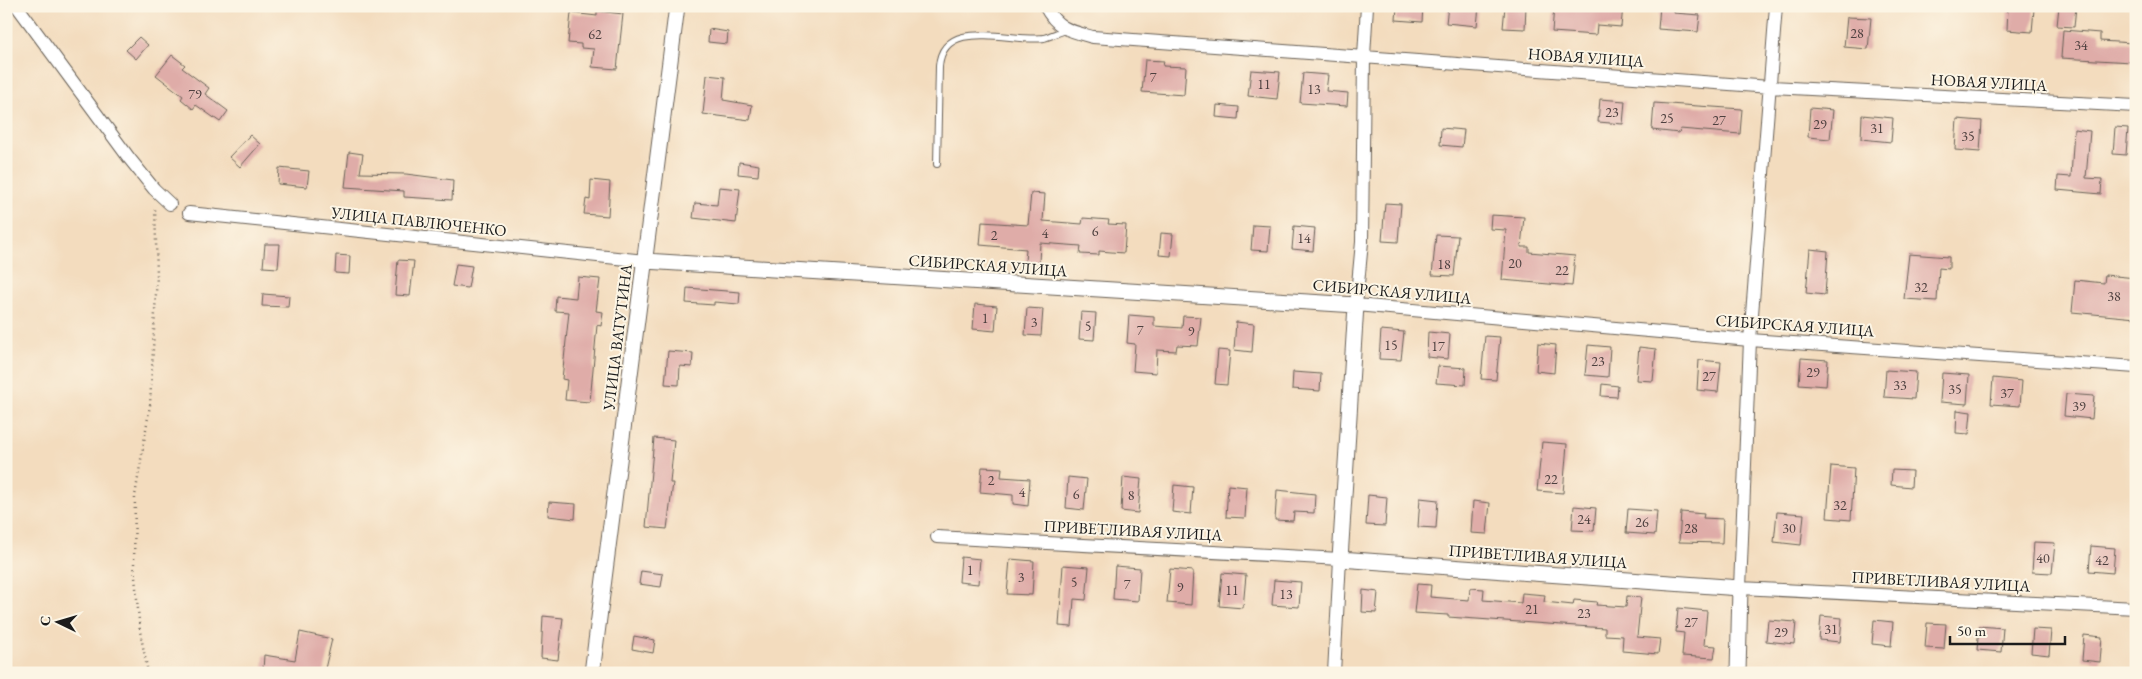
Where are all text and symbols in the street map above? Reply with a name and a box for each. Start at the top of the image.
house number: 28 [1850,24,1864,42]
house number: 62 [588,25,602,43]
house number: 34 [2074,36,2088,54]
street label: НОВАЯ УЛИЦА [1527,43,1646,72]
house number: 7 [1150,68,1157,86]
street label: НОВАЯ УЛИЦА [1930,69,2049,96]
house number: 11 [1257,75,1271,93]
house number: 13 [1307,80,1321,98]
house number: 79 [188,85,202,103]
house number: 23 [1605,103,1619,121]
house number: 25 [1660,109,1674,127]
house number: 27 [1712,111,1726,129]
house number: 29 [1813,115,1827,133]
house number: 31 [1870,119,1884,137]
house number: 35 [1961,127,1975,145]
street label: УЛИЦА ПАВЛЮЧЕНКО [329,202,508,241]
house number: 6 [1092,222,1099,240]
house number: 4 [1042,224,1049,242]
house number: 2 [991,226,998,244]
house number: 14 [1297,229,1311,247]
street label: СИБИРСКАЯ УЛИЦА [908,249,1069,282]
house number: 20 [1508,254,1522,272]
house number: 18 [1437,255,1451,273]
house number: 22 [1555,261,1569,279]
street label: УЛИЦА ВАТУТИНА [598,262,637,413]
street label: СИБИРСКАЯ УЛИЦА [1312,274,1473,309]
house number: 32 [1914,278,1928,296]
house number: 38 [2107,287,2121,305]
house number: 1 [982,309,988,327]
street label: СИБИРСКАЯ УЛИЦА [1715,309,1876,342]
house number: 3 [1031,313,1038,331]
house number: 5 [1085,317,1091,335]
house number: 7 [1137,321,1144,339]
house number: 9 [1188,322,1195,340]
house number: 15 [1384,336,1398,354]
house number: 17 [1431,337,1445,355]
house number: 23 [1591,352,1605,370]
house number: 29 [1806,363,1820,381]
house number: 27 [1702,367,1716,385]
house number: 33 [1893,376,1907,394]
house number: 35 [1948,380,1962,398]
house number: 37 [2000,384,2014,402]
house number: 39 [2072,397,2086,415]
house number: 22 [1544,470,1558,488]
house number: 2 [988,471,995,489]
house number: 4 [1019,483,1026,501]
house number: 6 [1073,485,1080,503]
house number: 8 [1128,486,1135,504]
house number: 32 [1833,496,1847,514]
house number: 24 [1577,510,1591,528]
house number: 26 [1635,513,1649,531]
street label: ПРИВЕТЛИВАЯ УЛИЦА [1043,515,1224,546]
house number: 28 [1684,519,1698,537]
house number: 30 [1782,519,1796,537]
street label: ПРИВЕТЛИВАЯ УЛИЦА [1448,540,1629,573]
house number: 40 [2036,549,2050,567]
house number: 42 [2095,551,2109,569]
house number: 1 [967,561,973,579]
street label: ПРИВЕТЛИВАЯ УЛИЦА [1851,566,2032,597]
house number: 3 [1018,568,1025,586]
house number: 5 [1071,573,1077,591]
house number: 7 [1124,575,1131,593]
house number: 9 [1177,578,1184,596]
house number: 11 [1225,581,1239,599]
house number: 13 [1279,585,1293,603]
north arrow [32,596,82,646]
house number: 21 [1525,600,1539,618]
house number: 23 [1577,604,1591,622]
house number: 27 [1684,613,1698,631]
scale bar [1950,614,2064,646]
text: С [36,615,54,627]
house number: 31 [1824,620,1838,638]
text: 50 m [1957,621,1986,640]
house number: 29 [1774,623,1788,641]

